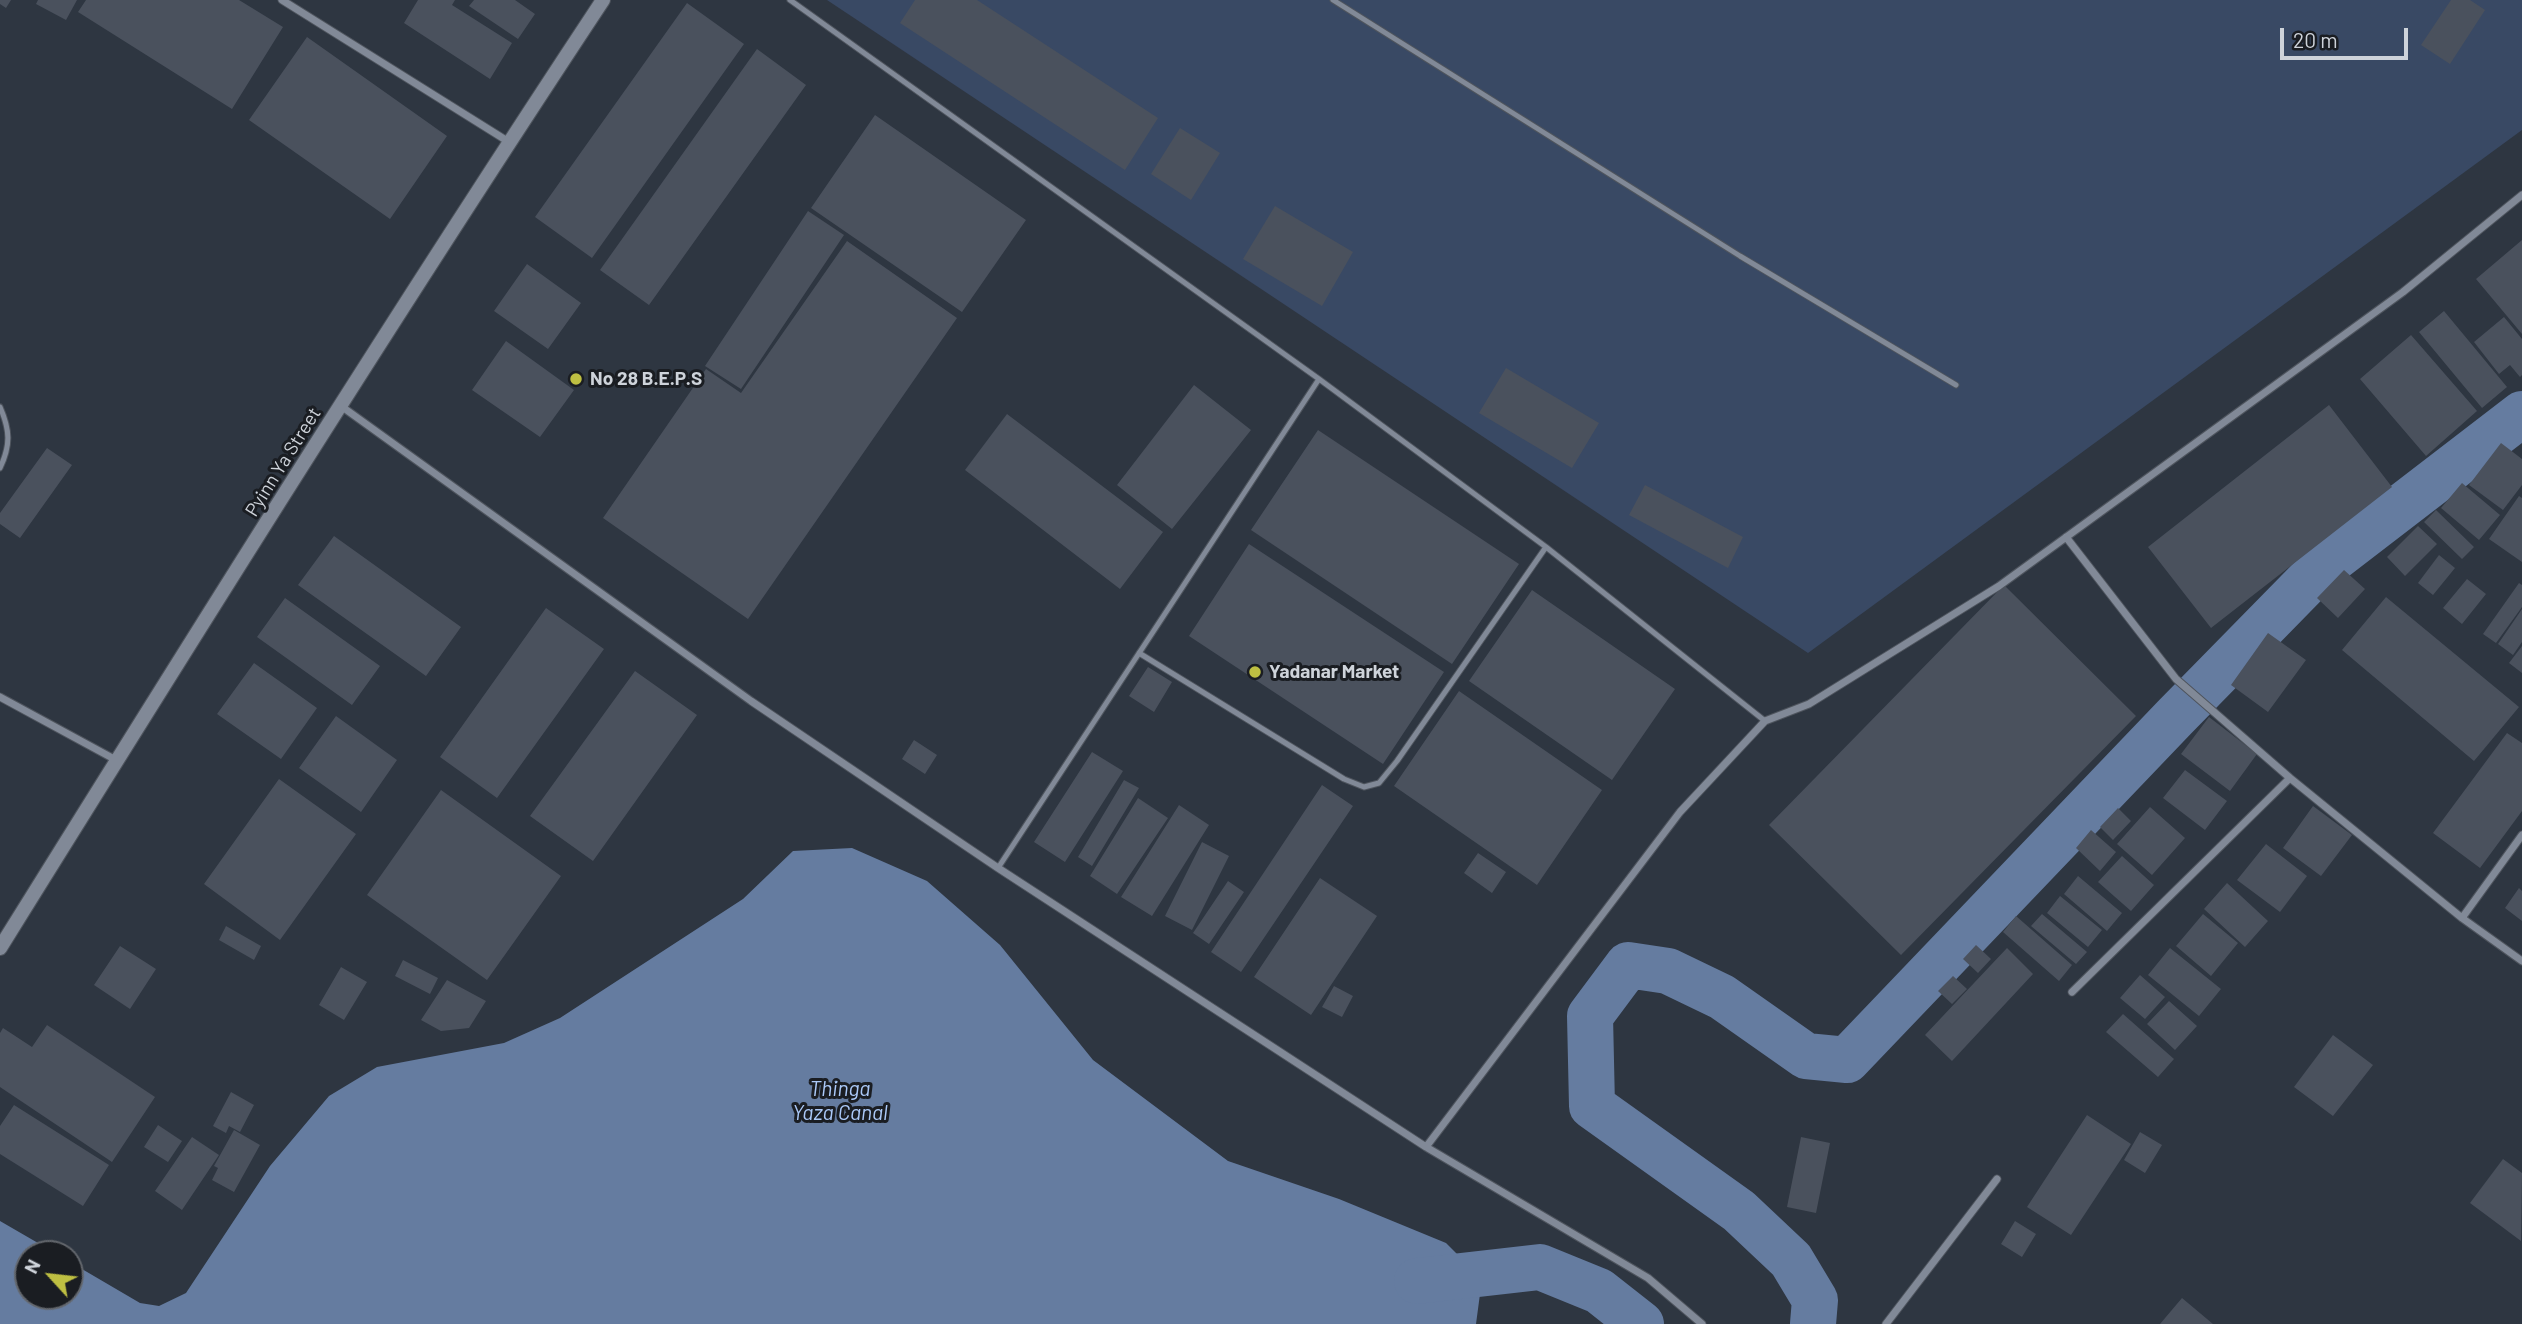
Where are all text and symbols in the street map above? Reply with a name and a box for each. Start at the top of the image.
scale bar [2284,14,2412,58]
text: 20 m [2293,27,2338,52]
place label: No 28 B.E.P.S [590,368,702,390]
marker: No 28 B.E.P.S [568,371,584,387]
street label: Pyinn Ya Street [240,403,326,521]
place label: Yadanar Market [1269,661,1399,683]
marker: Yadanar Market [1247,664,1263,680]
water label: Thinga Yaza Canal [792,1076,888,1126]
north arrow [14,1240,84,1310]
text: N [19,1255,45,1277]

